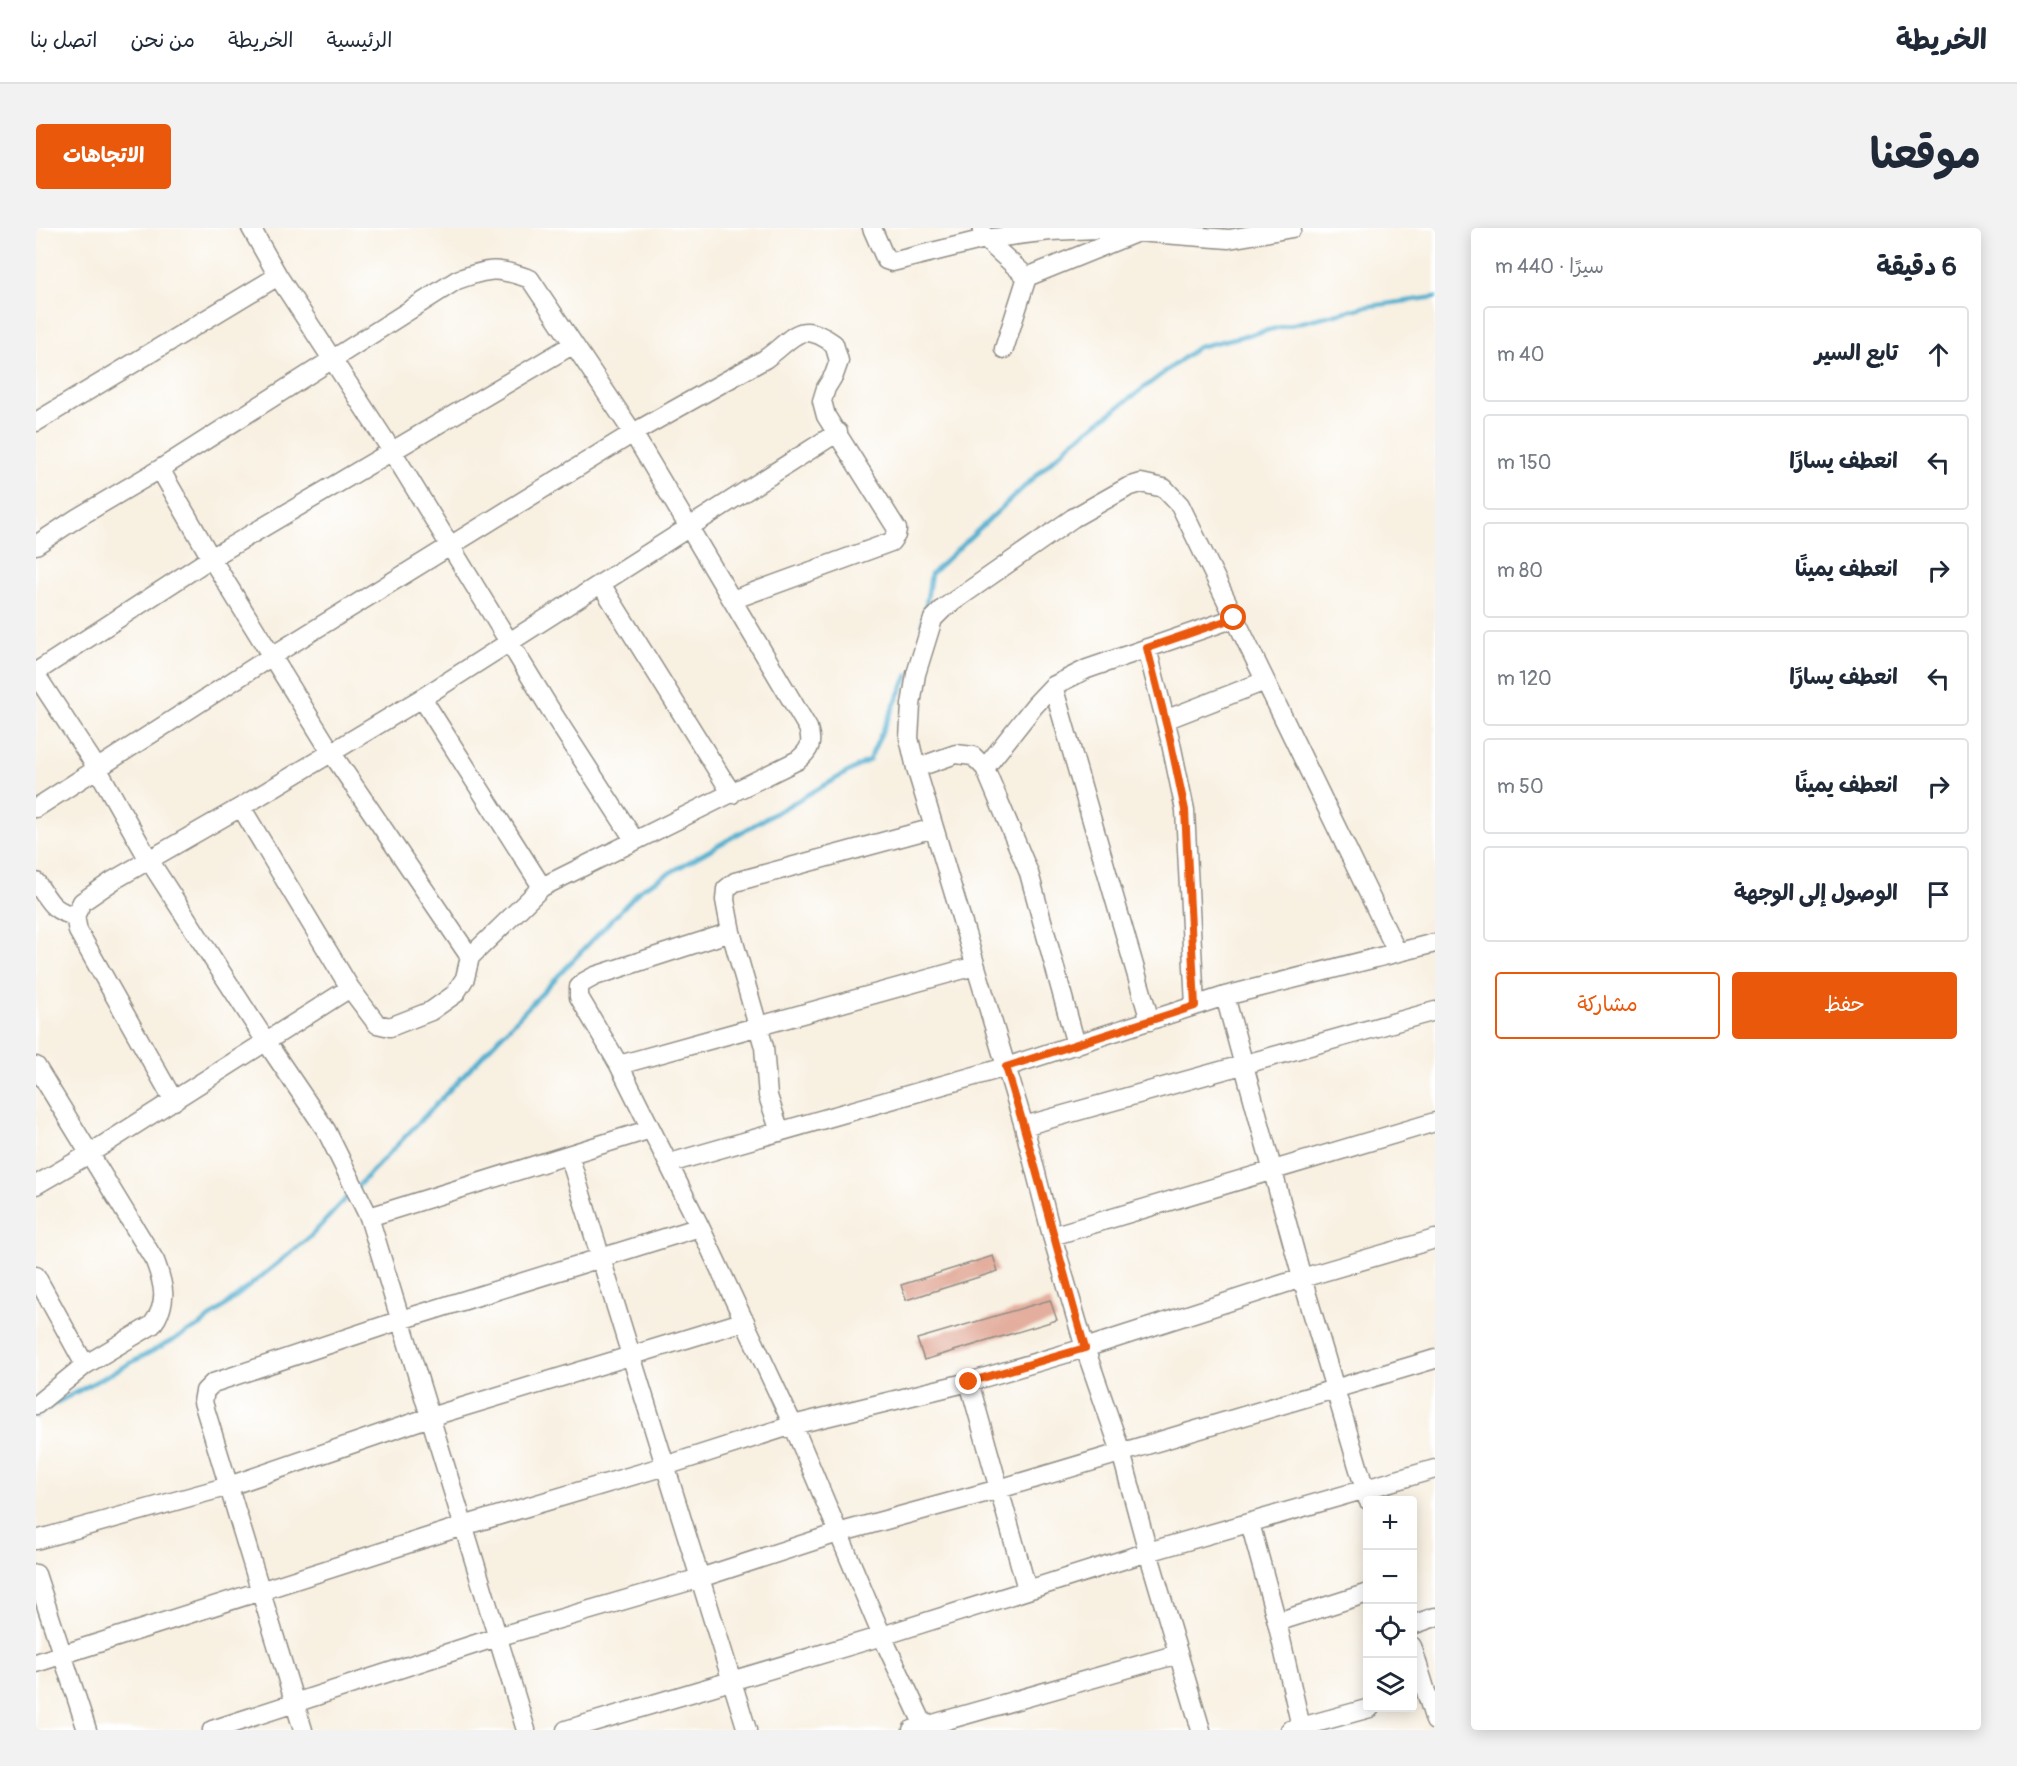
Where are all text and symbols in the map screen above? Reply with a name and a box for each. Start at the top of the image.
text: الخريطة [1896,23,1987,58]
text: اتصل بنا [30,27,97,54]
text: من نحن [130,27,195,54]
text: الخريطة [228,27,293,54]
text: الرئيسية [326,27,392,54]
button: الاتجاهات [36,124,171,189]
text: موقعنا [1870,129,1981,181]
text: 6 دقيقة [1876,251,1957,283]
text: سيرًا · 440 m [1495,254,1604,279]
icon: ahead [1922,338,1955,371]
text: تابع السير [1815,339,1898,367]
text: 40 m [1497,342,1544,367]
icon: left [1922,446,1955,479]
text: انعطف يسارًا [1789,447,1898,475]
text: 150 m [1497,450,1551,475]
icon: right [1922,554,1955,587]
text: انعطف يمينًا [1795,555,1898,583]
text: 80 m [1497,558,1543,583]
route start [1220,604,1246,630]
icon: left [1922,662,1955,695]
text: انعطف يسارًا [1789,663,1898,691]
text: 120 m [1497,666,1552,691]
icon: right [1922,770,1955,803]
text: انعطف يمينًا [1795,771,1898,799]
text: 50 m [1497,774,1544,799]
icon: arrive [1922,878,1955,911]
text: الوصول إلى الوجهة [1734,879,1898,907]
button: مشاركة [1495,972,1720,1039]
button: حفظ [1732,972,1957,1039]
route end [955,1368,981,1394]
map controls [1363,1496,1417,1712]
button: + [1363,1496,1417,1550]
button: − [1363,1550,1417,1604]
button: locate [1363,1604,1417,1658]
button: layers [1363,1658,1417,1712]

